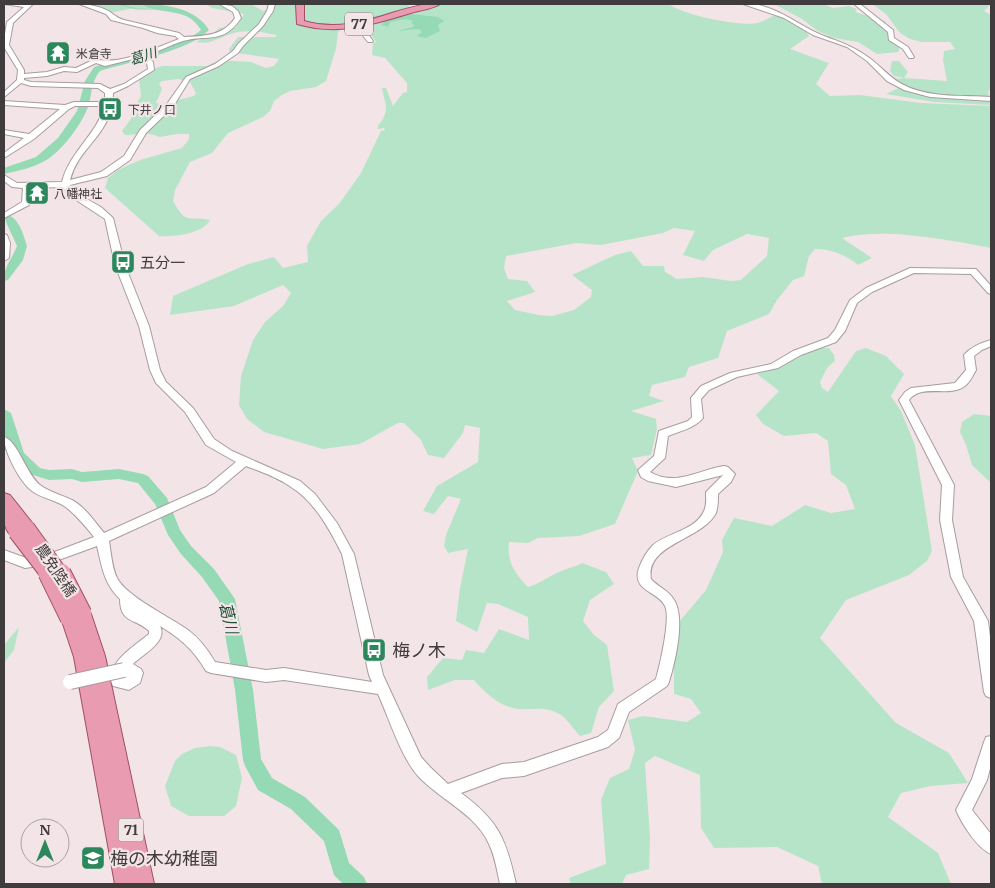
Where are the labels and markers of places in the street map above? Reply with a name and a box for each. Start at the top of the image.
temple icon: 米倉寺 [45,40,71,66]
place label: 米倉寺 [76,46,112,61]
bus stop icon: 下井ノ口 [97,96,123,122]
place label: 下井ノ口 [128,102,176,117]
temple icon: 八幡神社 [24,180,50,206]
place label: 八幡神社 [54,186,102,201]
bus stop icon: 五分一 [110,249,136,275]
place label: 五分一 [140,253,185,272]
bus stop icon: 梅ノ木 [361,637,387,663]
place label: 梅ノ木 [392,639,446,662]
school or university icon: 梅の木幼稚園 [80,845,106,871]
place label: 梅の木幼稚園 [110,847,218,870]

